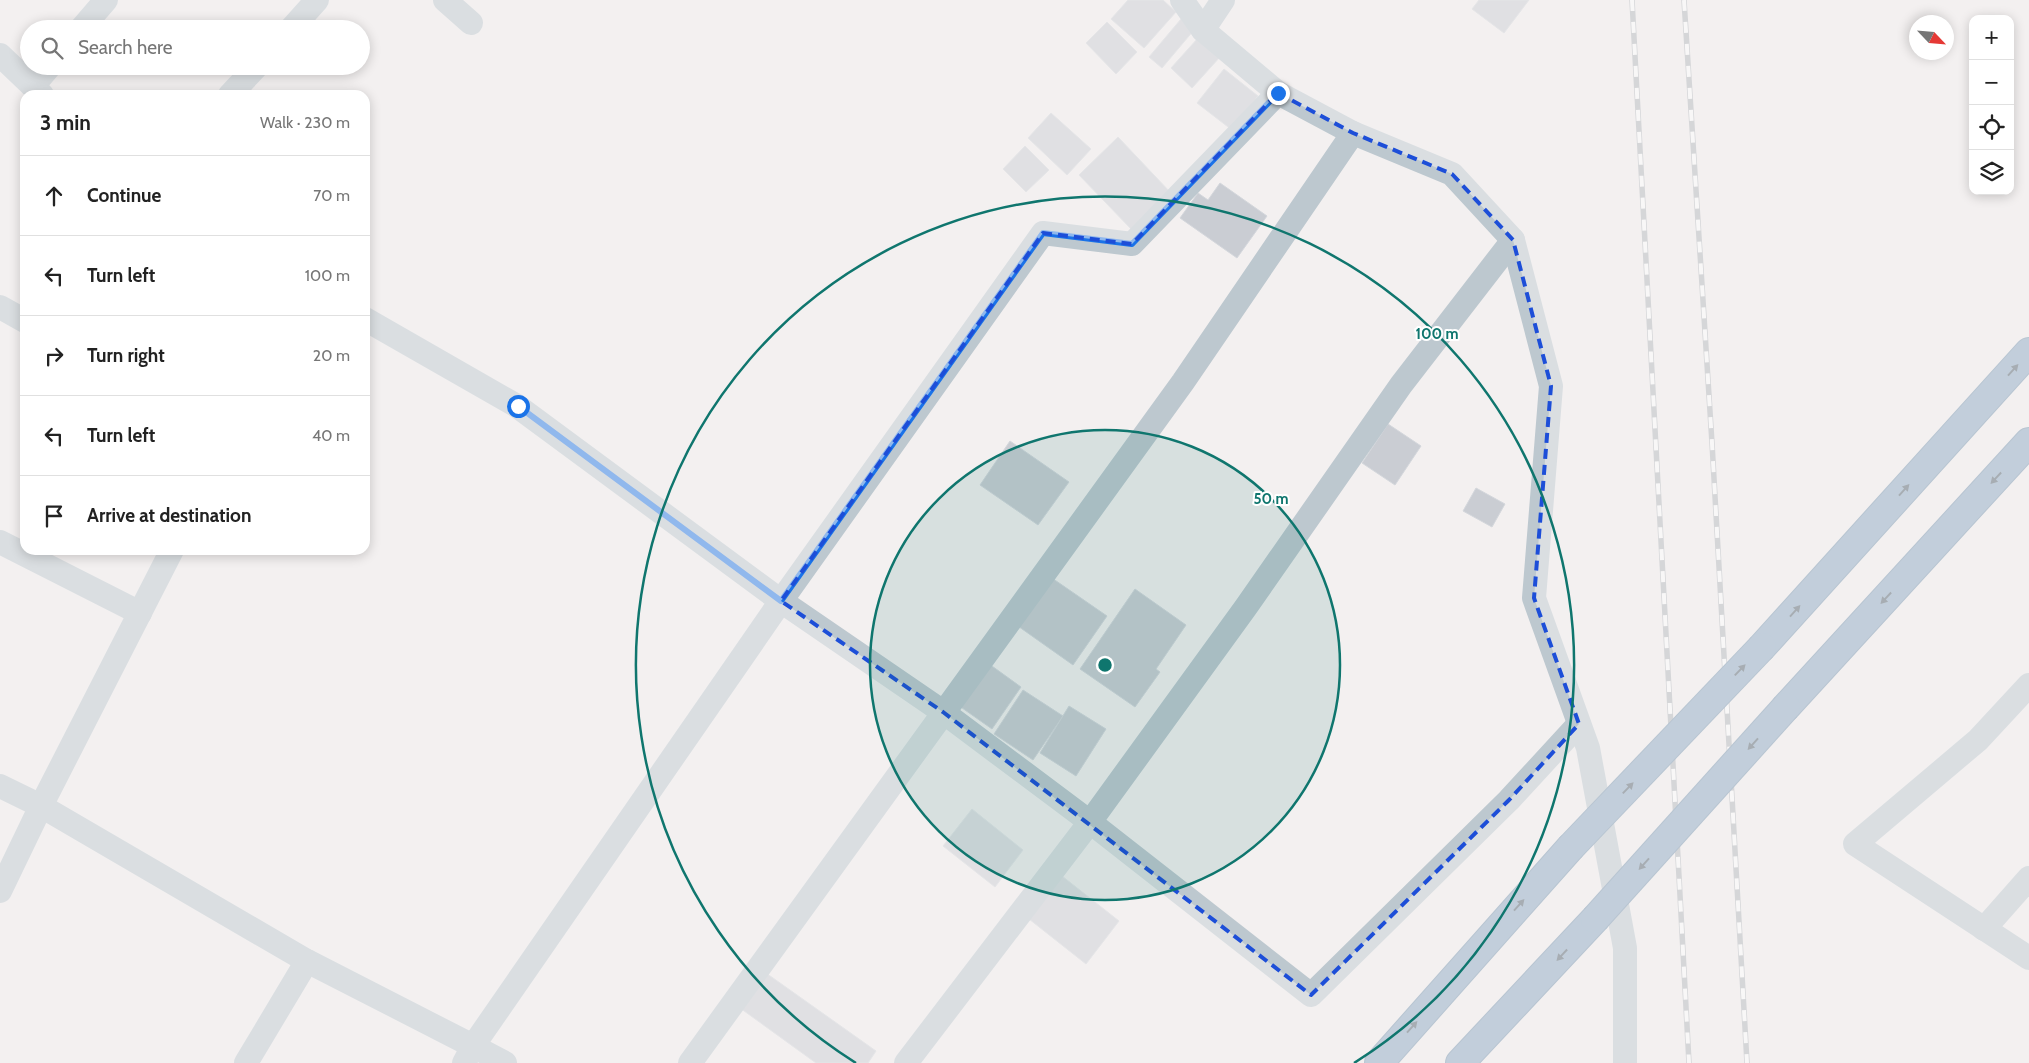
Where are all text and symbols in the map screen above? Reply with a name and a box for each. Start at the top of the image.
north arrow [1909,15,1954,60]
map controls [1969,15,2014,195]
button: + [1969,15,2014,60]
search box [20,20,370,75]
icon: search [38,34,66,62]
text: Search here [78,36,172,59]
button: − [1969,60,2014,105]
route end [1267,82,1290,105]
button: locate [1969,105,2014,150]
text: 3 min [40,110,91,135]
text: Walk · 230 m [260,113,350,132]
button: layers [1969,150,2014,195]
icon: ahead [40,182,68,210]
text: Continue [87,184,161,207]
text: 70 m [313,186,350,205]
icon: left [40,262,68,290]
text: Turn left [87,264,155,287]
text: 100 m [305,266,350,285]
text: 100 m [1415,325,1459,343]
icon: right [40,342,68,370]
text: Turn right [87,344,165,367]
text: 20 m [313,346,350,365]
one-way arrow [2007,364,2019,376]
route start [507,395,530,418]
icon: left [40,422,68,450]
text: Turn left [87,424,155,447]
text: 40 m [312,426,350,445]
one-way arrow [1990,472,2002,484]
one-way arrow [1898,485,1910,497]
text: 50 m [1253,490,1289,508]
icon: arrive [40,502,68,530]
text: Arrive at destination [87,504,251,527]
one-way arrow [1880,592,1892,604]
one-way arrow [1789,605,1801,617]
centre of rings [1096,656,1114,674]
one-way arrow [1734,665,1746,677]
one-way arrow [1748,737,1759,750]
one-way arrow [1622,782,1634,794]
one-way arrow [1639,858,1650,871]
one-way arrow [1514,899,1525,912]
one-way arrow [1556,948,1568,960]
one-way arrow [1406,1020,1417,1033]

